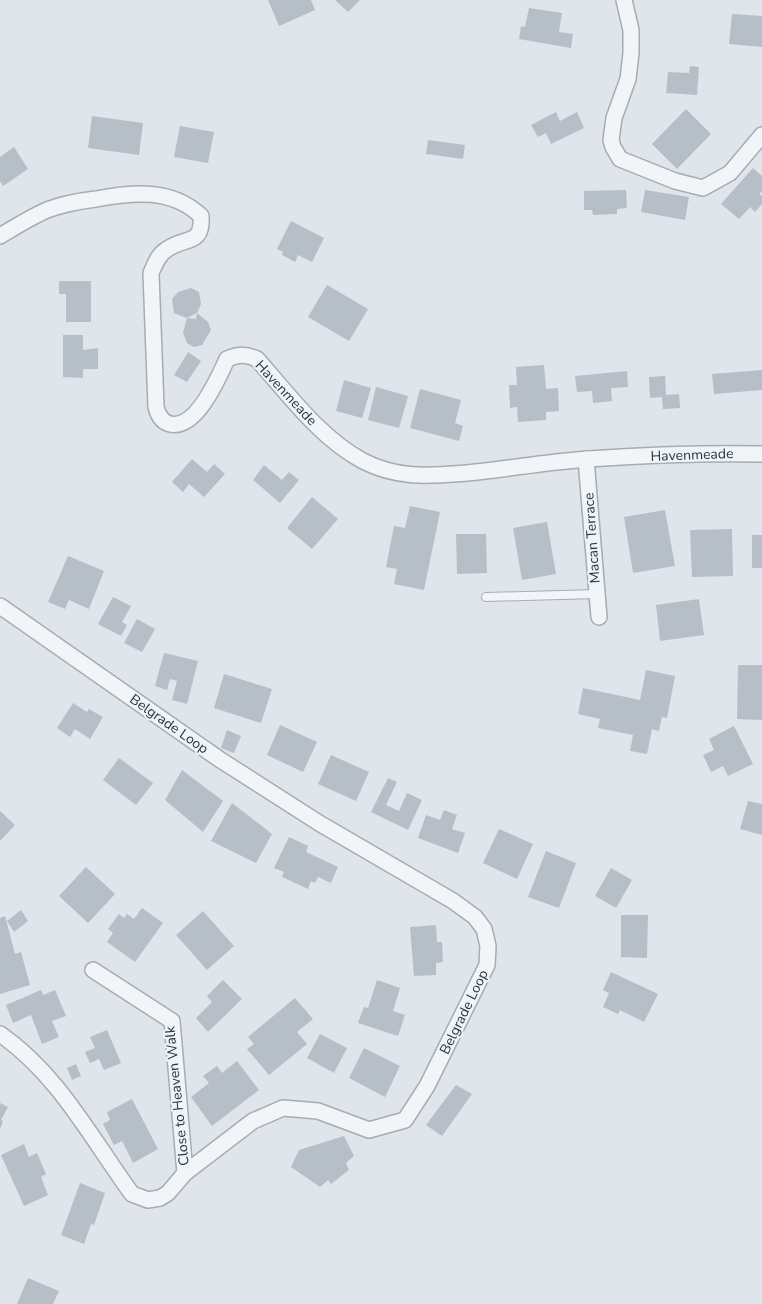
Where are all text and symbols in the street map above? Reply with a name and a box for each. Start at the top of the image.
street label: Havenmeade [251,356,321,430]
street label: Havenmeade [650,444,734,466]
street label: Macan Terrace [579,492,605,584]
street label: Belgrade Loop [126,690,212,758]
street label: Belgrade Loop [435,966,493,1058]
street label: Close to Heaven Walk [160,1024,194,1167]

